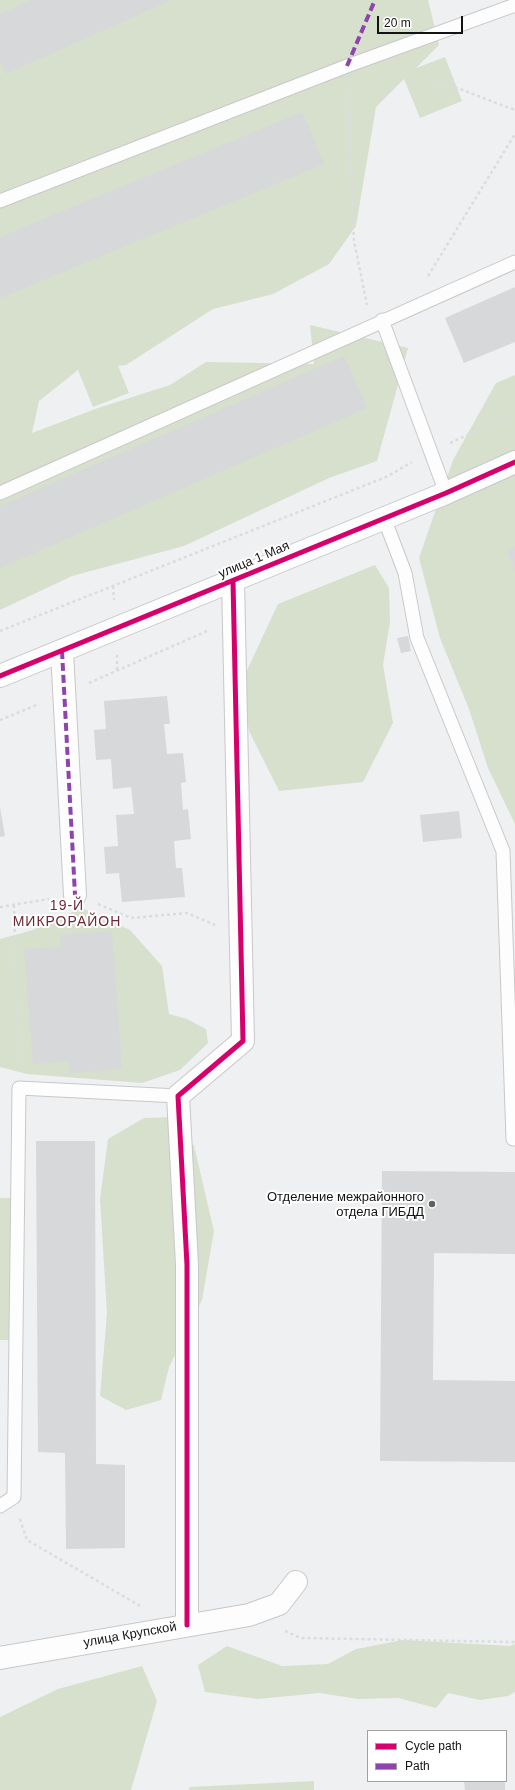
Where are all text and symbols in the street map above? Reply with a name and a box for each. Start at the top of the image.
scale bar [379,8,465,34]
text: 20 m [384,16,411,30]
street label: улица 1 Мая [216,538,292,582]
district label: 19-Й МИКРОРАЙОН [13,898,121,930]
place label: Отделение межрайонного отдела ГИБДД [267,1189,424,1220]
marker: Отделение межрайонного отдела ГИБДД [427,1199,437,1209]
street label: улица Крупской [82,1619,178,1651]
legend [367,1730,507,1782]
text: Cycle path [405,1739,462,1753]
text: Path [405,1759,430,1773]

